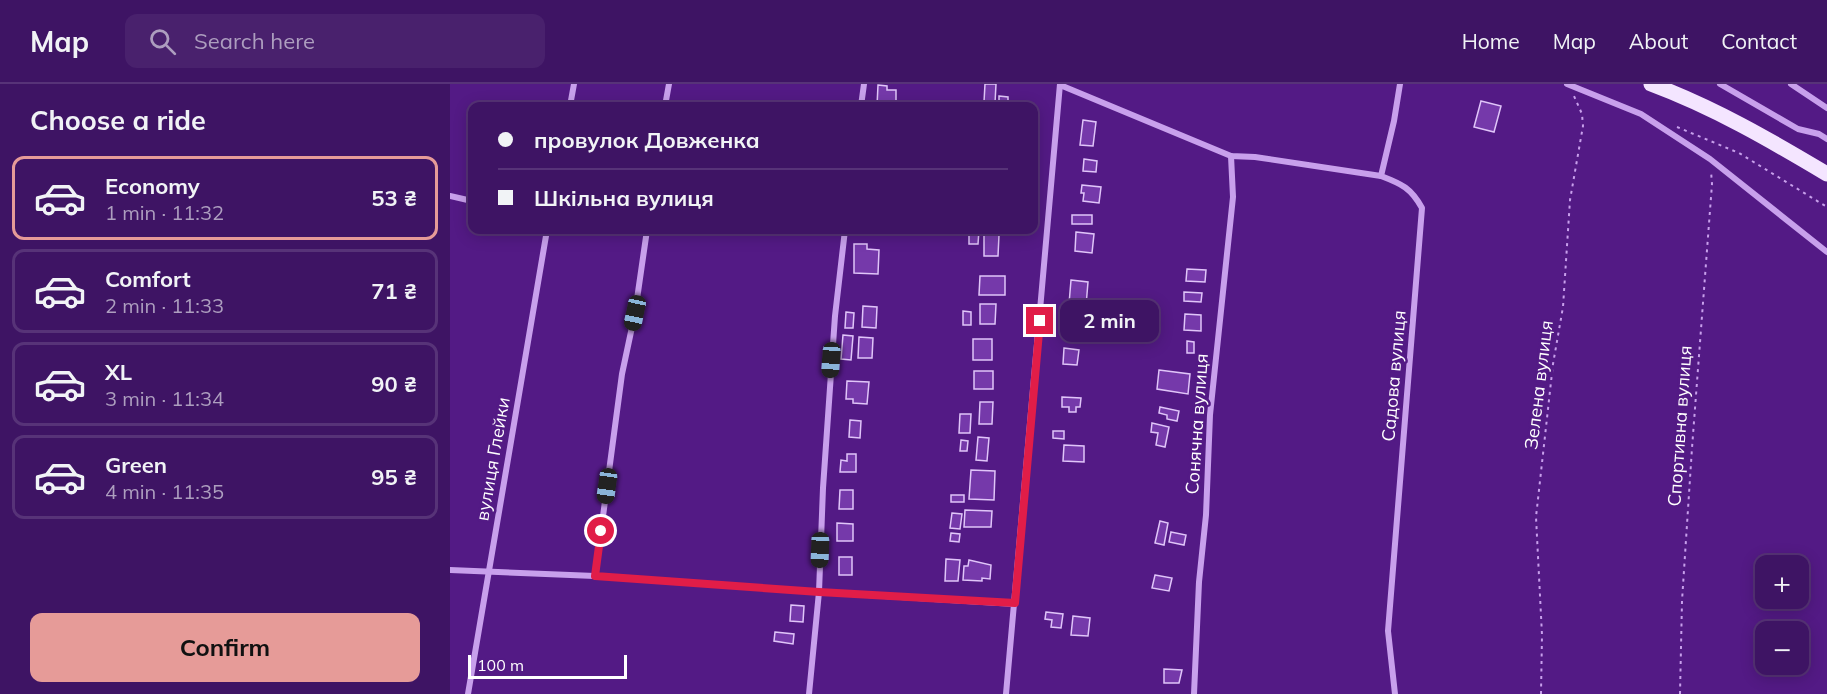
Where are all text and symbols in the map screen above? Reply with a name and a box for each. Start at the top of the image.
search box [125,14,545,68]
text: Map [30,24,89,59]
icon: search [146,25,179,58]
text: Search here [194,27,315,55]
text: Home [1462,28,1520,54]
text: Map [1553,28,1596,54]
text: About [1629,28,1688,54]
text: Contact [1721,28,1797,54]
text: Choose a ride [30,103,206,137]
text: провулок Довженка [534,126,760,154]
icon: car [33,171,87,225]
text: Economy [105,172,200,200]
text: 53 ₴ [371,184,417,212]
text: Шкільна вулиця [534,184,714,212]
text: 1 min · 11:32 [105,200,224,225]
icon: car [33,264,87,318]
text: Comfort [105,265,191,293]
text: 71 ₴ [371,277,417,305]
text: 2 min · 11:33 [105,293,224,318]
car [622,294,648,332]
callout: 2 min [1061,300,1160,342]
route end [1026,307,1053,334]
text: 2 min [1083,308,1136,333]
street label: Садова вулиця [1376,309,1411,443]
street label: Зелена вулиця [1519,319,1558,451]
car [821,341,841,379]
street label: Спортивна вулиця [1662,345,1697,507]
street label: Сонячна вулиця [1180,353,1213,495]
icon: car [33,357,87,411]
text: XL [105,358,132,386]
text: 90 ₴ [371,370,417,398]
text: 3 min · 11:34 [105,386,224,411]
street label: вулиця Глейки [470,395,515,523]
icon: car [33,450,87,504]
text: Green [105,451,167,479]
text: 95 ₴ [371,463,417,491]
car [596,467,618,505]
text: 4 min · 11:35 [105,479,224,504]
route start [587,517,614,544]
car [810,532,830,568]
map controls [1755,555,1809,675]
button: + [1755,555,1809,609]
button: Confirm [30,613,420,682]
button: − [1755,621,1809,675]
scale bar [468,652,627,680]
text: 100 m [477,655,524,675]

